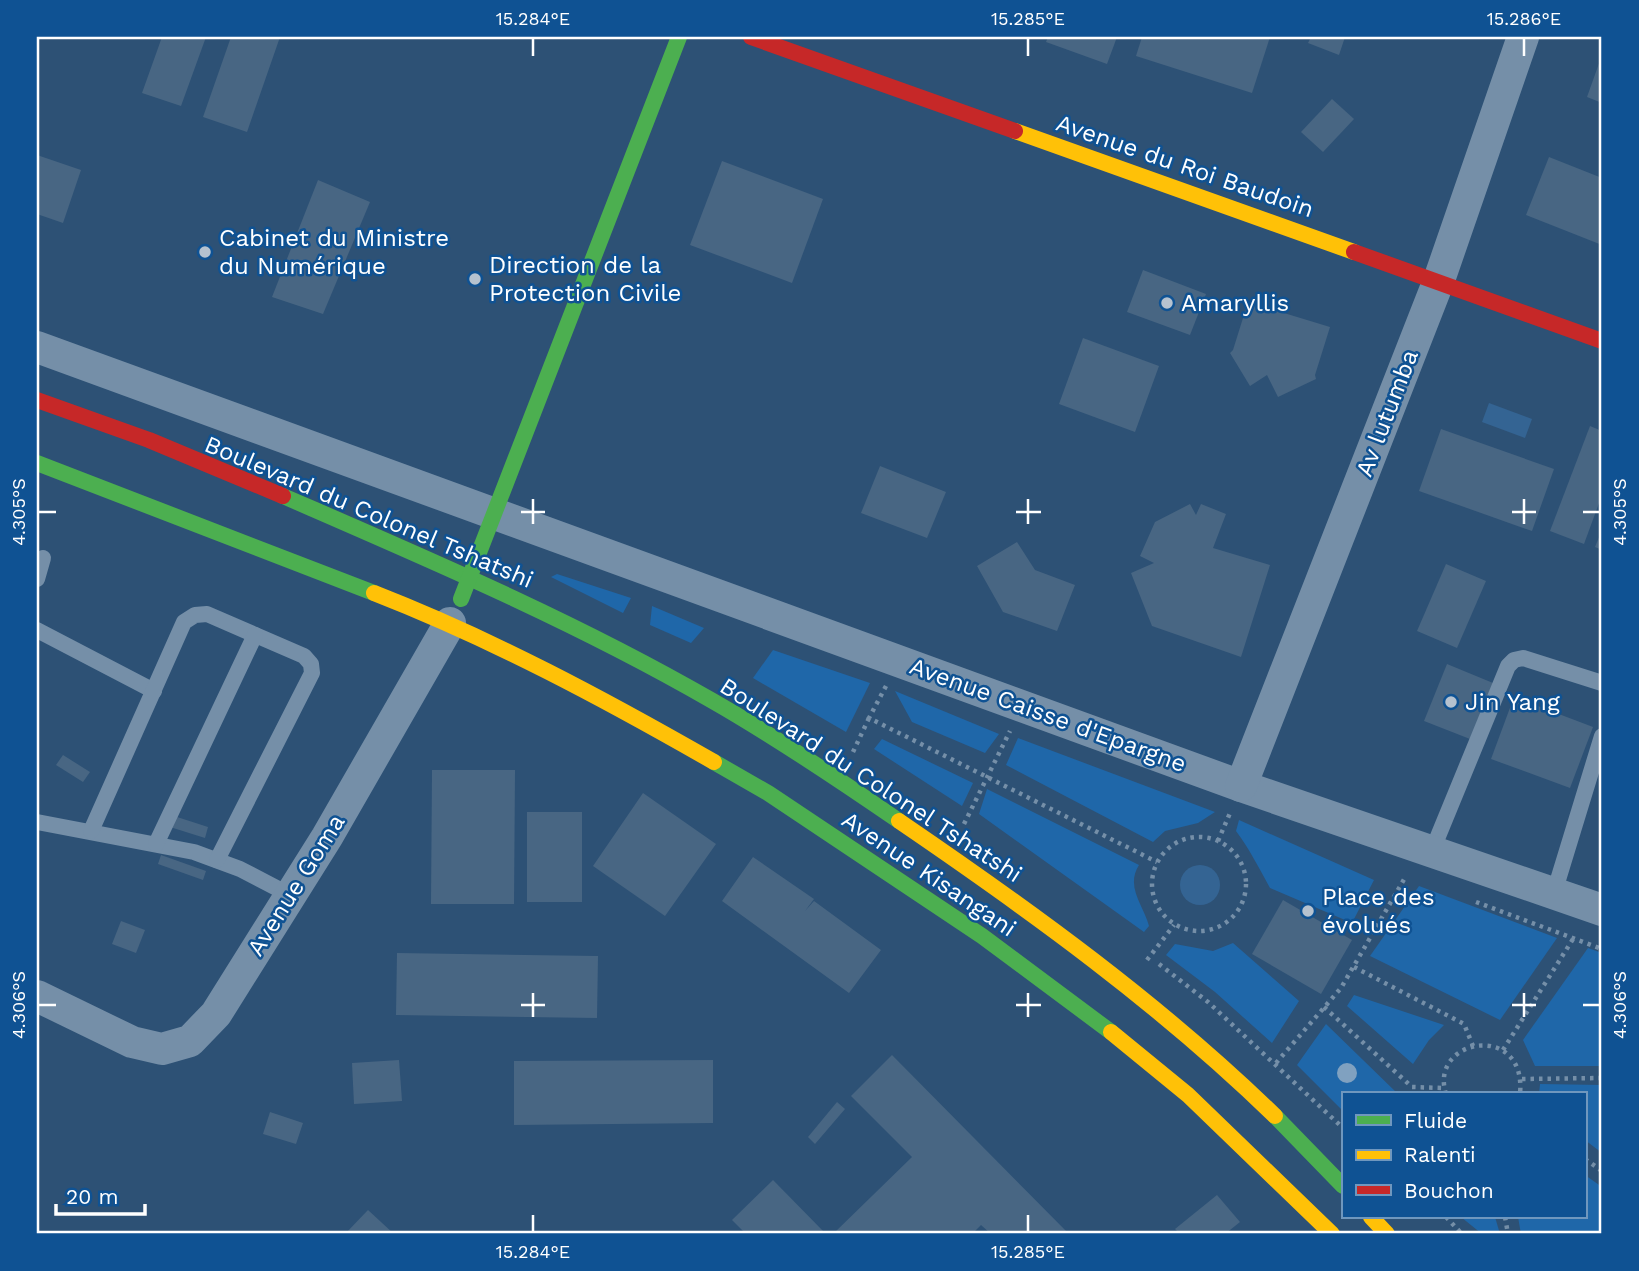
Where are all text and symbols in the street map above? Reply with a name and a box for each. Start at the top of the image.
text: 15.284°E [496,8,570,29]
text: 15.285°E [991,8,1065,29]
text: 15.286°E [1487,8,1561,29]
street label: Avenue du Roi Baudoin [1053,109,1317,223]
place label: Cabinet du Ministre du Numérique [219,224,449,280]
marker: Cabinet du Ministre du Numérique [197,244,213,260]
place label: Direction de la Protection Civile [489,251,681,307]
marker: Direction de la Protection Civile [467,271,483,287]
place label: Amaryllis [1181,289,1289,317]
marker: Amaryllis [1159,295,1175,311]
street label: Av lutumba [1350,346,1424,480]
street label: Boulevard du Colonel Tshatshi [200,430,538,594]
text: 4.305°S [8,478,29,546]
text: 4.305°S [1609,478,1630,546]
street label: Avenue Caisse d'Epargne [906,652,1190,778]
street label: Boulevard du Colonel Tshatshi [715,672,1027,888]
place label: Jin Yang [1465,688,1560,716]
marker: Jin Yang [1443,694,1459,710]
street label: Avenue Kisangani [837,805,1021,943]
street label: Avenue Goma [241,809,351,961]
place label: Place des évolués [1322,883,1435,939]
marker: Place des évolués [1300,903,1316,919]
text: 4.306°S [8,971,29,1039]
text: 4.306°S [1609,971,1630,1039]
legend [1342,1092,1586,1218]
text: Fluide [1404,1108,1467,1133]
text: Ralenti [1404,1142,1476,1167]
scale bar [56,1173,145,1217]
text: Bouchon [1404,1178,1494,1203]
text: 20 m [66,1184,118,1209]
text: 15.284°E [496,1241,570,1262]
text: 15.285°E [991,1241,1065,1262]

